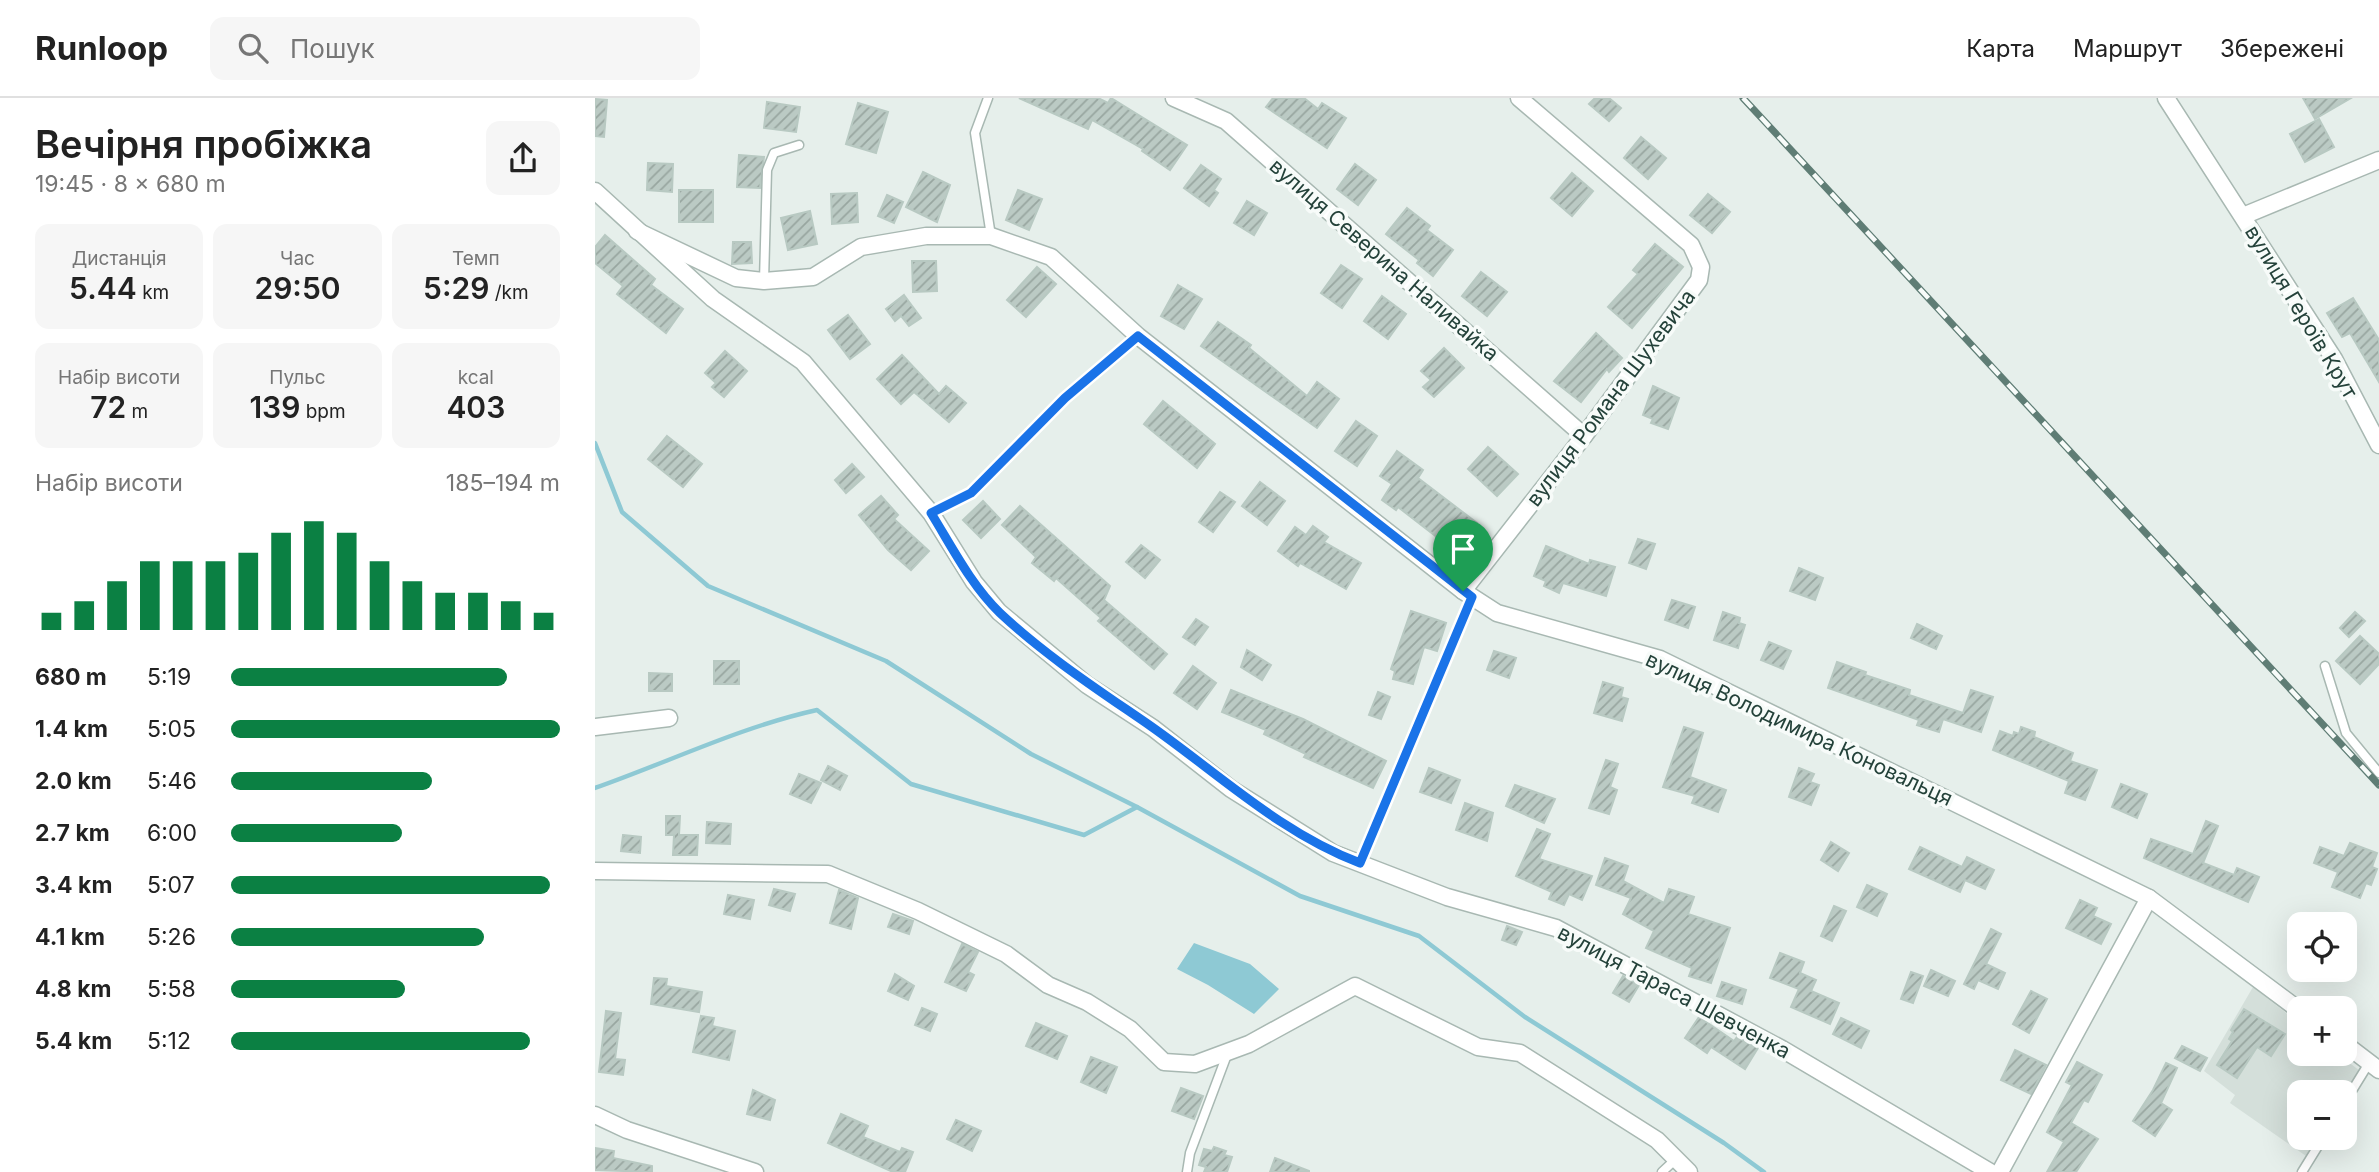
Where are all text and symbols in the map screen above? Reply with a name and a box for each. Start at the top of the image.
search box [210,17,700,80]
text: Runloop [35,28,168,68]
icon: search [234,29,272,67]
text: Пошук [290,33,375,64]
text: Карта [1966,34,2035,63]
text: Маршрут [2073,34,2182,63]
text: Збережені [2220,34,2344,63]
text: Вечірня пробіжка [35,121,372,167]
button: share [486,121,560,195]
street label: вулиця Северина Наливайка [1265,153,1504,366]
text: 19:45 · 8 × 680 m [35,170,226,198]
street label: вулиця Героїв Крут [2240,221,2363,403]
text: Дистанція [72,247,167,270]
text: Час [280,247,315,270]
text: Темп [452,247,500,270]
text: 5.44 [69,270,137,306]
text: 29:50 [254,270,341,306]
text: 5:29 [423,270,489,306]
text: km [137,281,169,304]
text: /km [489,281,529,304]
street label: вулиця Романа Шухевича [1521,284,1700,511]
text: Набір висоти [58,366,180,389]
text: Пульс [269,366,326,389]
text: kcal [458,366,494,389]
text: 72 [90,389,126,425]
text: 139 [249,389,300,425]
text: 403 [446,389,505,425]
text: m [126,400,148,423]
text: bpm [300,400,346,423]
text: Набір висоти [35,469,183,497]
text: 185–194 m [446,469,560,497]
pin [1433,519,1493,591]
icon: arrive [1444,530,1482,568]
street label: вулиця Володимира Коновальця [1642,646,1957,811]
text: 680 m [35,663,107,691]
text: 5:19 [147,663,191,691]
text: 1.4 km [35,715,108,743]
text: 5:05 [147,715,196,743]
text: 2.0 km [35,767,112,795]
text: 5:46 [147,767,197,795]
text: 2.7 km [35,819,110,847]
text: 6:00 [147,819,197,847]
text: 3.4 km [35,871,112,899]
text: 5:07 [147,871,195,899]
map controls [2287,912,2357,1150]
button: locate [2287,912,2357,982]
street label: вулиця Тараса Шевченка [1554,919,1795,1064]
text: 4.1 km [35,923,105,951]
text: 5:26 [147,923,196,951]
text: 4.8 km [35,975,112,1003]
text: 5:58 [147,975,196,1003]
button: + [2287,996,2357,1066]
text: 5.4 km [35,1027,112,1055]
text: 5:12 [147,1027,191,1055]
button: − [2287,1080,2357,1150]

